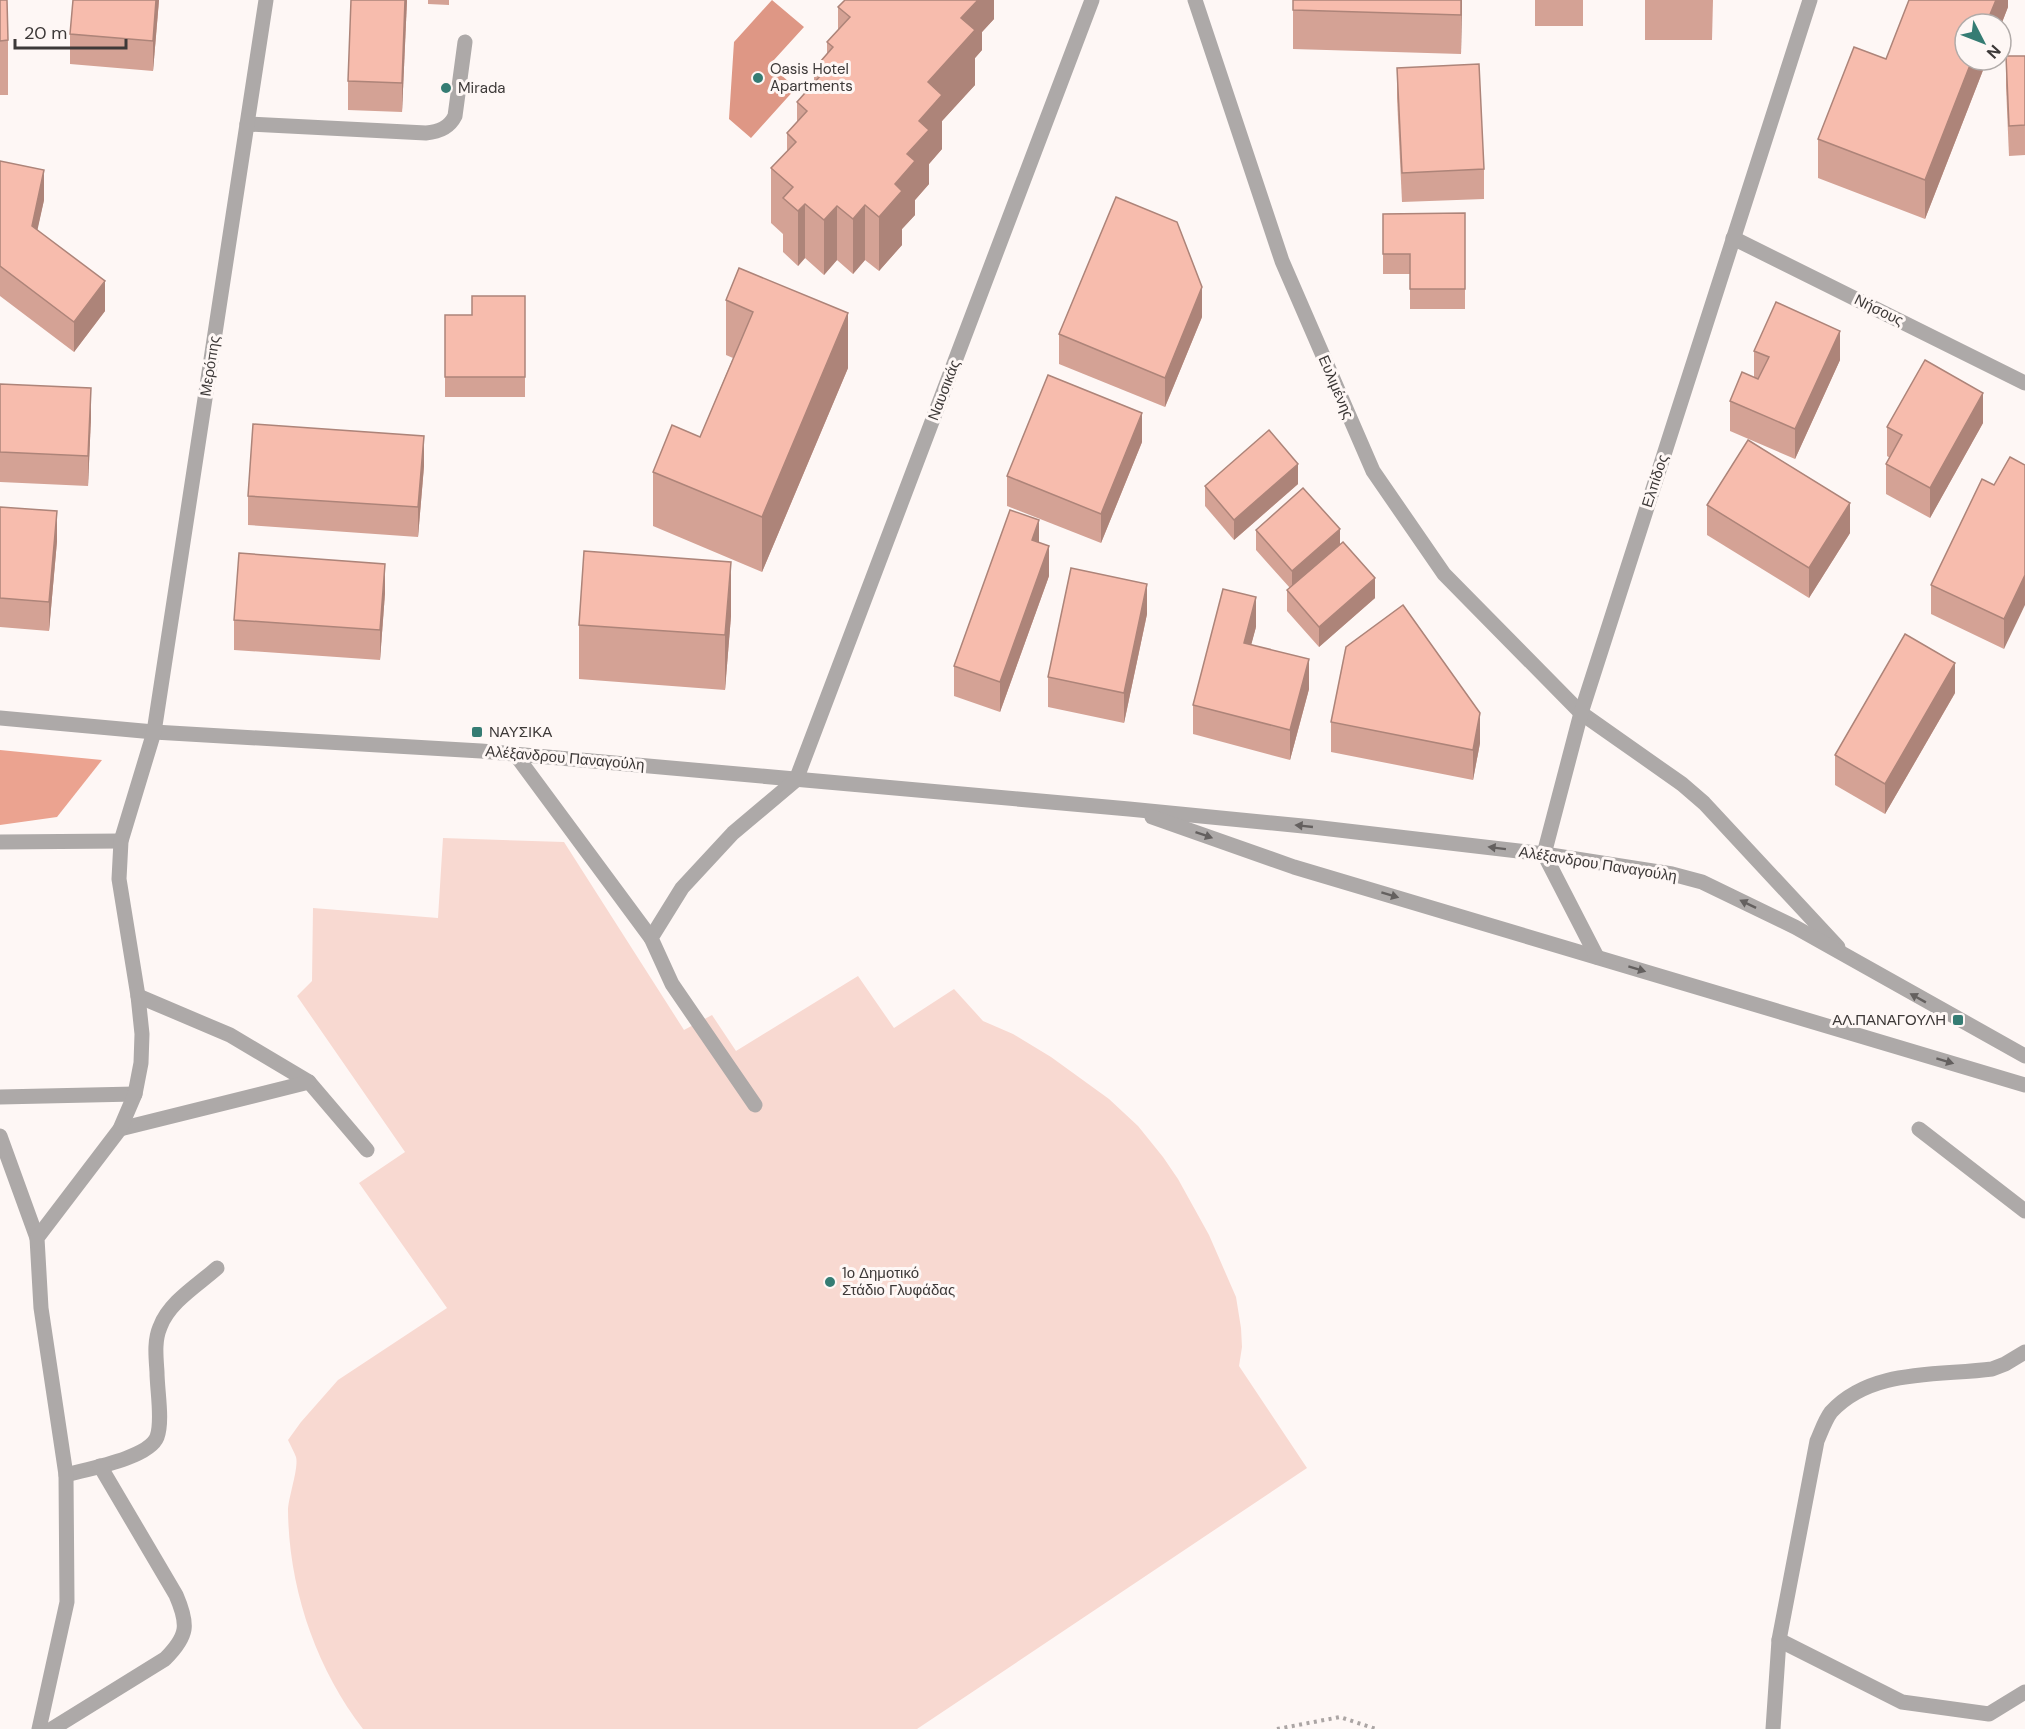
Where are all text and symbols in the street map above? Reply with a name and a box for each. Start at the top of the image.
scale bar [15,12,126,50]
north arrow [1953,12,2013,72]
text: 20 m [24,21,67,45]
text: N [1982,40,2005,63]
place label: Oasis Hotel Apartments [770,59,853,96]
marker: Oasis Hotel Apartments [751,71,765,85]
place label: Mirada [458,78,506,98]
marker: Mirada [439,81,453,95]
street label: Νήσους [1851,290,1907,330]
street label: Μερόπης [195,334,225,398]
street label: Ευλιμένης [1314,352,1358,422]
street label: Ναυσικάς [923,357,965,423]
street label: Ελπίδος [1637,452,1673,510]
place label: ΝΑΥΣΙΚΑ [489,722,552,742]
marker: ΝΑΥΣΙΚΑ [470,725,484,739]
street label: Αλέξανδρου Παναγούλη [485,741,645,775]
one-way arrow [1294,821,1313,831]
one-way arrow [1195,831,1213,841]
street label: Αλέξανδρου Παναγούλη [1518,842,1678,886]
one-way arrow [1488,844,1507,853]
one-way arrow [1381,891,1399,900]
one-way arrow [1739,899,1756,908]
one-way arrow [1628,965,1646,974]
one-way arrow [1910,993,1927,1003]
place label: ΑΛ.ΠΑΝΑΓΟΥΛΗ [1832,1010,1946,1030]
marker: ΑΛ.ΠΑΝΑΓΟΥΛΗ [1951,1013,1965,1027]
one-way arrow [1936,1057,1954,1066]
place label: 1ο Δημοτικό Στάδιο Γλυφάδας [842,1263,955,1300]
marker: 1ο Δημοτικό Στάδιο Γλυφάδας [823,1275,837,1289]

